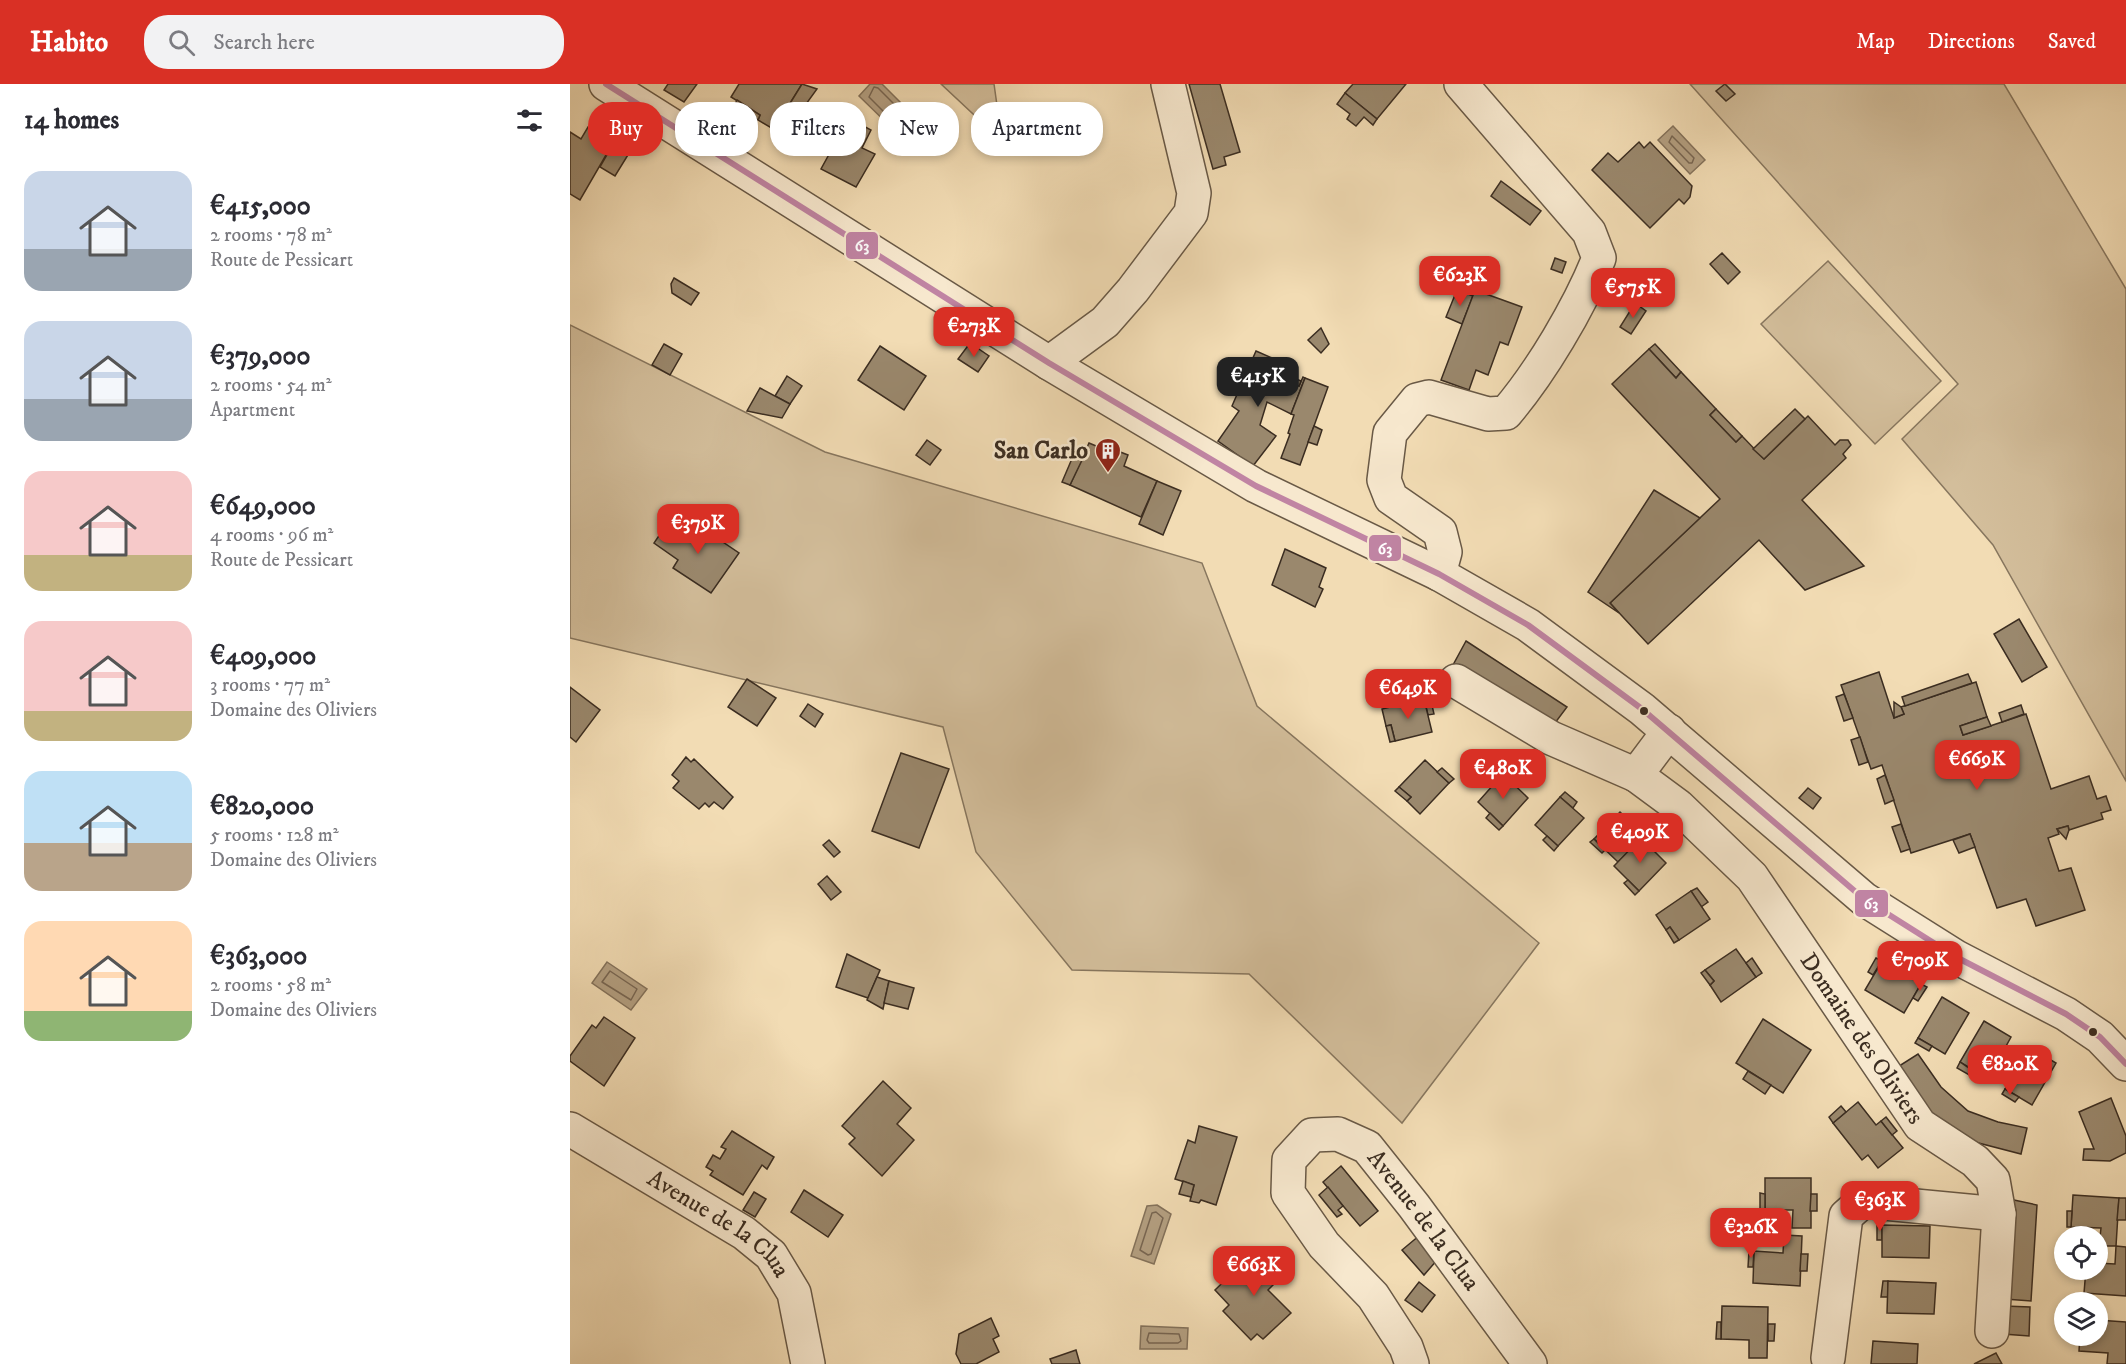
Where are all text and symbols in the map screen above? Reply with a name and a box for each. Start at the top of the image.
search box [144,15,564,69]
text: Habito [30,25,108,60]
icon: search [165,26,198,59]
text: Search here [213,29,315,56]
text: Map [1856,29,1895,55]
text: Directions [1928,29,2015,55]
text: Saved [2048,29,2096,55]
chip: Buy [588,102,663,156]
chip: Rent [675,102,758,156]
chip: Filters [770,102,866,156]
chip: New [878,102,959,156]
chip: Apartment [971,102,1103,156]
text: 14 homes [24,104,119,137]
icon: filters [513,104,546,137]
text: €415,000 [210,190,311,223]
icon: home [72,195,144,267]
text: 2 rooms · 78 m² [210,223,332,248]
line badge: 63 [845,231,879,260]
text: 63 [855,236,869,256]
text: Route de Pessicart [210,248,353,273]
pin: €623K [1418,256,1502,307]
text: €623K [1433,263,1487,288]
pin: €575K [1591,268,1675,319]
text: €575K [1605,275,1661,300]
pin: €273K [932,307,1016,358]
text: €273K [947,314,1001,339]
text: €379,000 [210,340,311,373]
icon: home [72,345,144,417]
pin: €415K [1216,357,1300,408]
text: €415K [1231,364,1285,389]
text: 2 rooms · 54 m² [210,373,332,398]
text: Apartment [210,398,295,423]
place label: San Carlo [994,436,1088,466]
building icon: San Carlo [1093,436,1123,474]
text: €649,000 [210,490,316,523]
icon: home [72,495,144,567]
pin: €379K [656,504,740,555]
text: €379K [671,511,725,536]
text: 4 rooms · 96 m² [210,523,333,548]
line badge: 63 [1368,534,1402,562]
text: 63 [1378,539,1392,559]
text: Route de Pessicart [210,548,353,573]
text: €409,000 [210,640,316,673]
icon: home [72,645,144,717]
pin: €649K [1366,669,1450,720]
text: 3 rooms · 77 m² [210,673,330,698]
text: €649K [1379,676,1437,701]
text: Domaine des Oliviers [210,698,377,723]
unlabelled marker [1638,705,1650,717]
pin: €669K [1935,740,2019,791]
text: €669K [1949,747,2005,772]
pin: €480K [1461,749,1545,800]
text: €480K [1474,756,1532,781]
text: €820,000 [210,790,314,823]
icon: home [72,795,144,867]
pin: €409K [1598,813,1682,864]
text: €409K [1611,820,1669,845]
text: 5 rooms · 128 m² [210,823,339,848]
text: Domaine des Oliviers [210,848,377,873]
line badge: 63 [1854,889,1889,918]
text: 63 [1864,894,1878,914]
text: €363,000 [210,940,307,973]
pin: €709K [1878,941,1962,992]
icon: home [72,945,144,1017]
street label: Domaine des Oliviers [1793,947,1930,1130]
text: €709K [1891,948,1949,973]
text: 2 rooms · 58 m² [210,973,331,998]
text: Domaine des Oliviers [210,998,377,1023]
unlabelled marker [2087,1026,2099,1038]
pin: €820K [1968,1045,2052,1096]
text: €820K [1982,1052,2038,1077]
street label: Avenue de la Clua [1360,1144,1487,1297]
street label: Avenue de la Clua [642,1164,797,1284]
pin: €363K [1838,1181,1922,1232]
text: €363K [1854,1188,1906,1213]
pin: €326K [1709,1208,1793,1259]
text: €326K [1724,1215,1778,1240]
map controls [2054,1226,2108,1346]
button: locate [2054,1226,2108,1280]
pin: €663K [1212,1246,1296,1297]
text: €663K [1227,1253,1281,1278]
button: layers [2054,1292,2108,1346]

